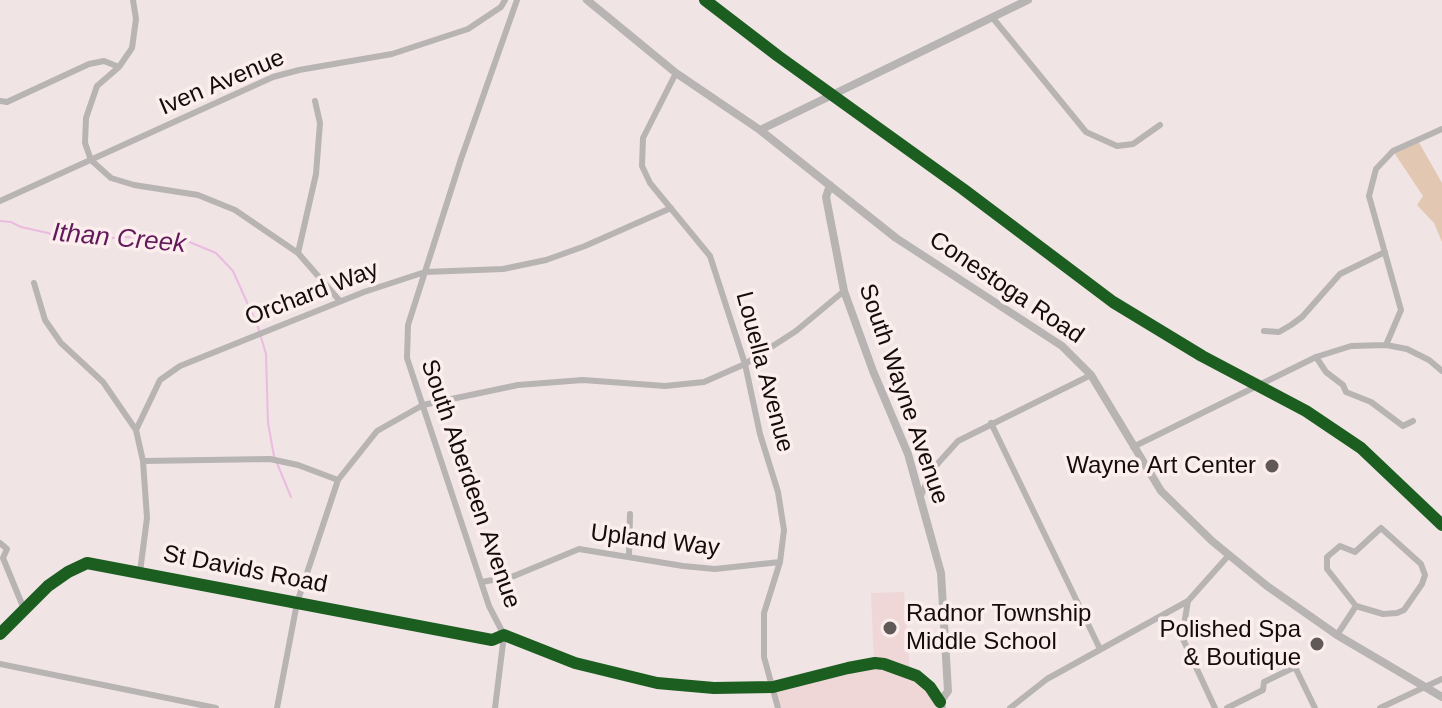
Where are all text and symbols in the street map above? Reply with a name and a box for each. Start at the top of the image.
street label: Iven Avenue [155,44,289,122]
water label: Ithan Creek [51,218,187,260]
street label: Conestoga Road [923,226,1089,350]
street label: Orchard Way [241,255,383,333]
street label: South Wayne Avenue [852,280,954,508]
street label: Louella Avenue [729,289,799,455]
street label: South Aberdeen Avenue [414,356,526,612]
place label: Wayne Art Center [1066,452,1256,480]
marker: Wayne Art Center [1263,457,1281,475]
street label: Upland Way [589,519,721,563]
street label: St Davids Road [160,540,330,600]
place label: Radnor Township Middle School [906,600,1091,656]
place label: Polished Spa & Boutique [1160,616,1301,672]
marker: Radnor Township Middle School [881,619,899,637]
marker: Polished Spa & Boutique [1308,635,1326,653]

